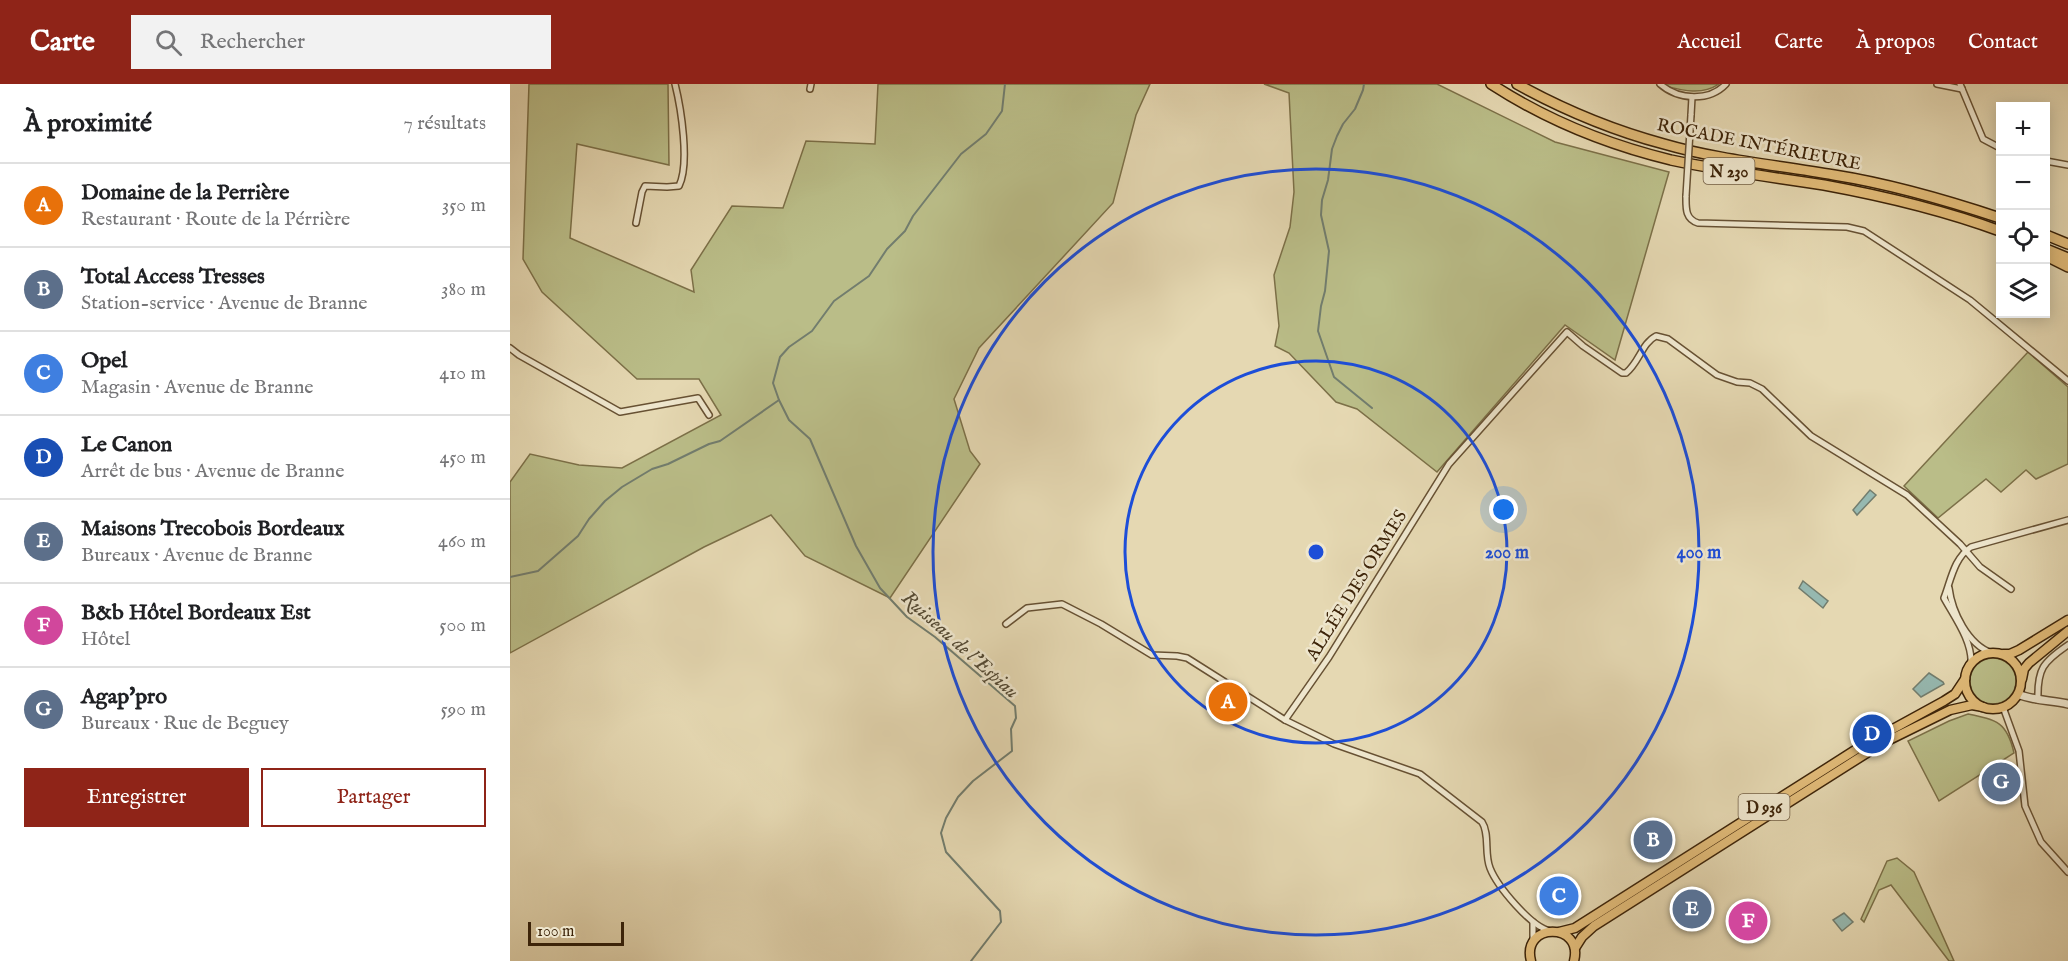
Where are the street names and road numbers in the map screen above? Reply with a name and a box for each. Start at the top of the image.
street label: ROCADE INTÉRIEURE [1655,112,1863,177]
road number: N 230 [1704,158,1754,184]
street label: ALLÉE DES ORMES [1299,505,1413,666]
road number: D 936 [1738,794,1790,820]

